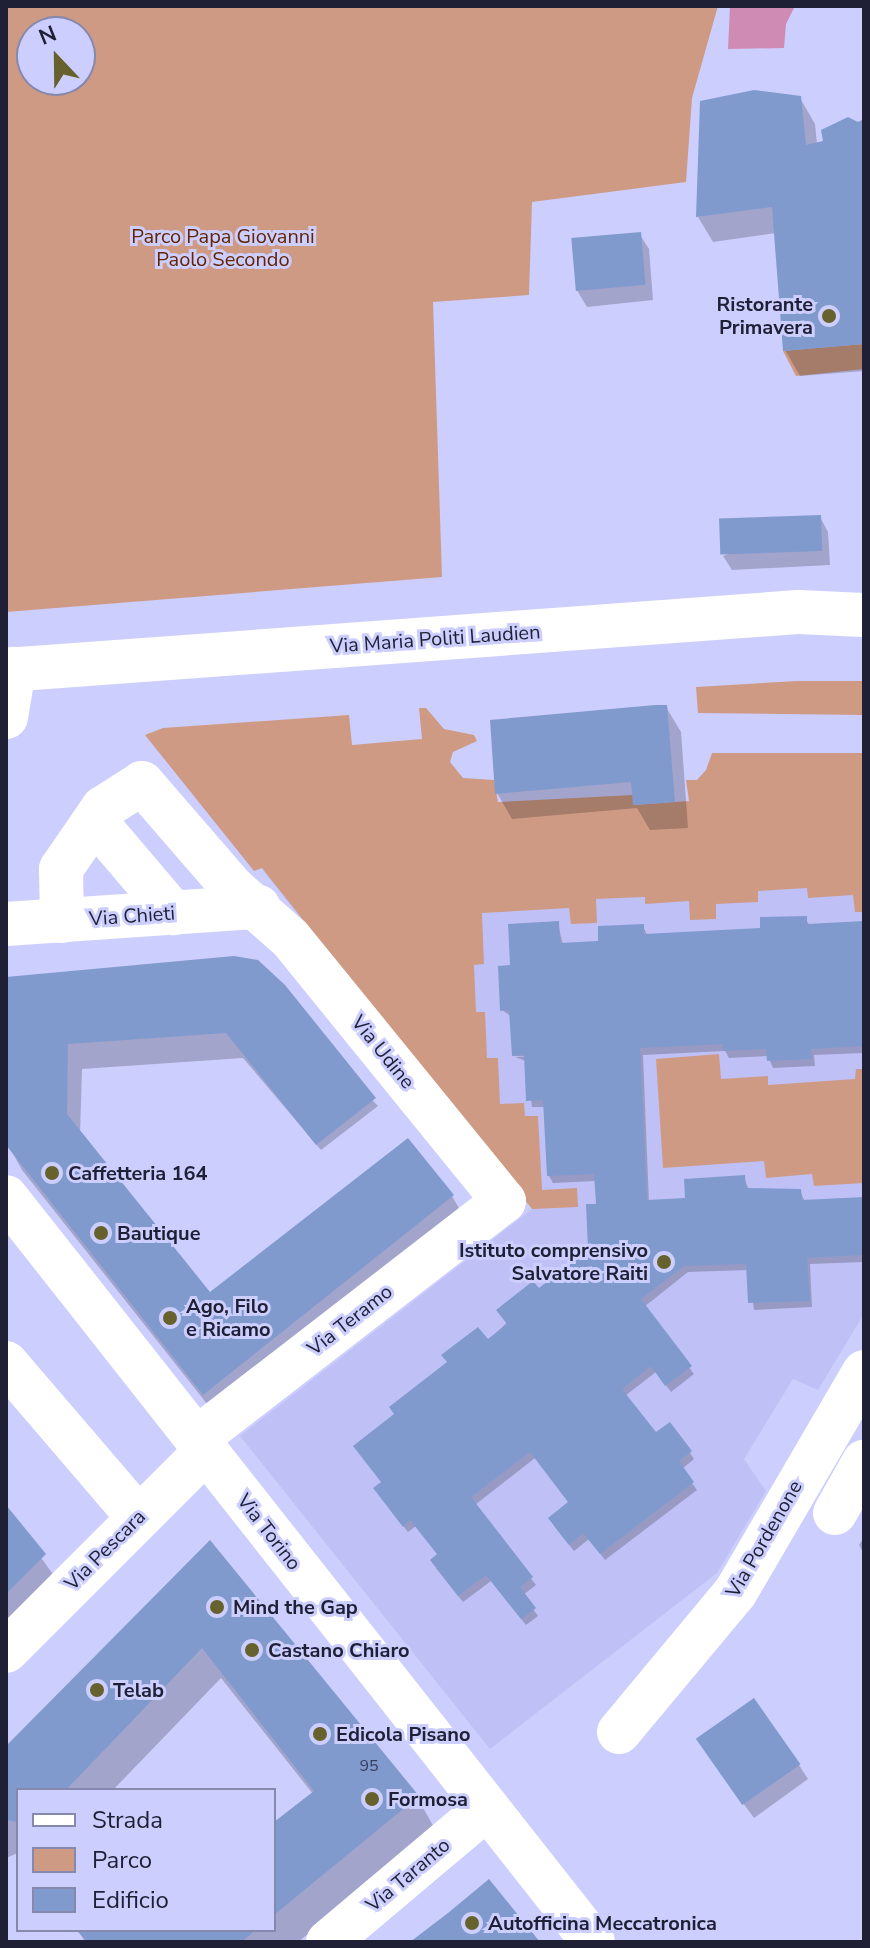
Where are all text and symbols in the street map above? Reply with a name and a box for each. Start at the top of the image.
north arrow [16,16,96,96]
text: N [35,19,61,53]
park label: Parco Papa Giovanni Paolo Secondo [131,225,315,272]
place label: Ristorante Primavera [717,292,813,339]
marker: Ristorante Primavera [820,307,838,325]
street label: Via Maria Politi Laudien [329,620,541,658]
street label: Via Chieti [88,901,176,931]
street label: Via Udine [346,1011,420,1093]
place label: Caffetteria 164 [68,1161,208,1185]
marker: Caffetteria 164 [43,1164,61,1182]
place label: Bautique [117,1221,200,1245]
marker: Bautique [92,1224,110,1242]
place label: Istituto comprensivo Salvatore Raiti [459,1238,648,1285]
marker: Istituto comprensivo Salvatore Raiti [655,1253,673,1271]
street label: Via Teramo [303,1279,397,1361]
place label: Ago, Filo e Ricamo [186,1294,270,1341]
marker: Ago, Filo e Ricamo [161,1309,179,1327]
street label: Via Pordenone [721,1476,807,1602]
street label: Via Torino [232,1489,306,1575]
street label: Via Pescara [60,1505,150,1595]
place label: Mind the Gap [233,1595,358,1619]
marker: Mind the Gap [208,1598,226,1616]
place label: Castano Chiaro [268,1638,410,1662]
marker: Castano Chiaro [243,1641,261,1659]
place label: Telab [113,1678,164,1702]
marker: Telab [88,1681,106,1699]
place label: Edicola Pisano [336,1722,471,1746]
marker: Edicola Pisano [311,1725,329,1743]
house number: 95 [359,1756,379,1776]
place label: Formosa [388,1787,468,1811]
legend [16,1788,276,1932]
marker: Formosa [363,1790,381,1808]
text: Strada [92,1804,163,1836]
street label: Via Taranto [361,1833,455,1917]
text: Parco [92,1844,152,1876]
text: Edificio [92,1884,169,1916]
place label: Autofficina Meccatronica [488,1911,717,1935]
marker: Autofficina Meccatronica [463,1914,481,1932]

